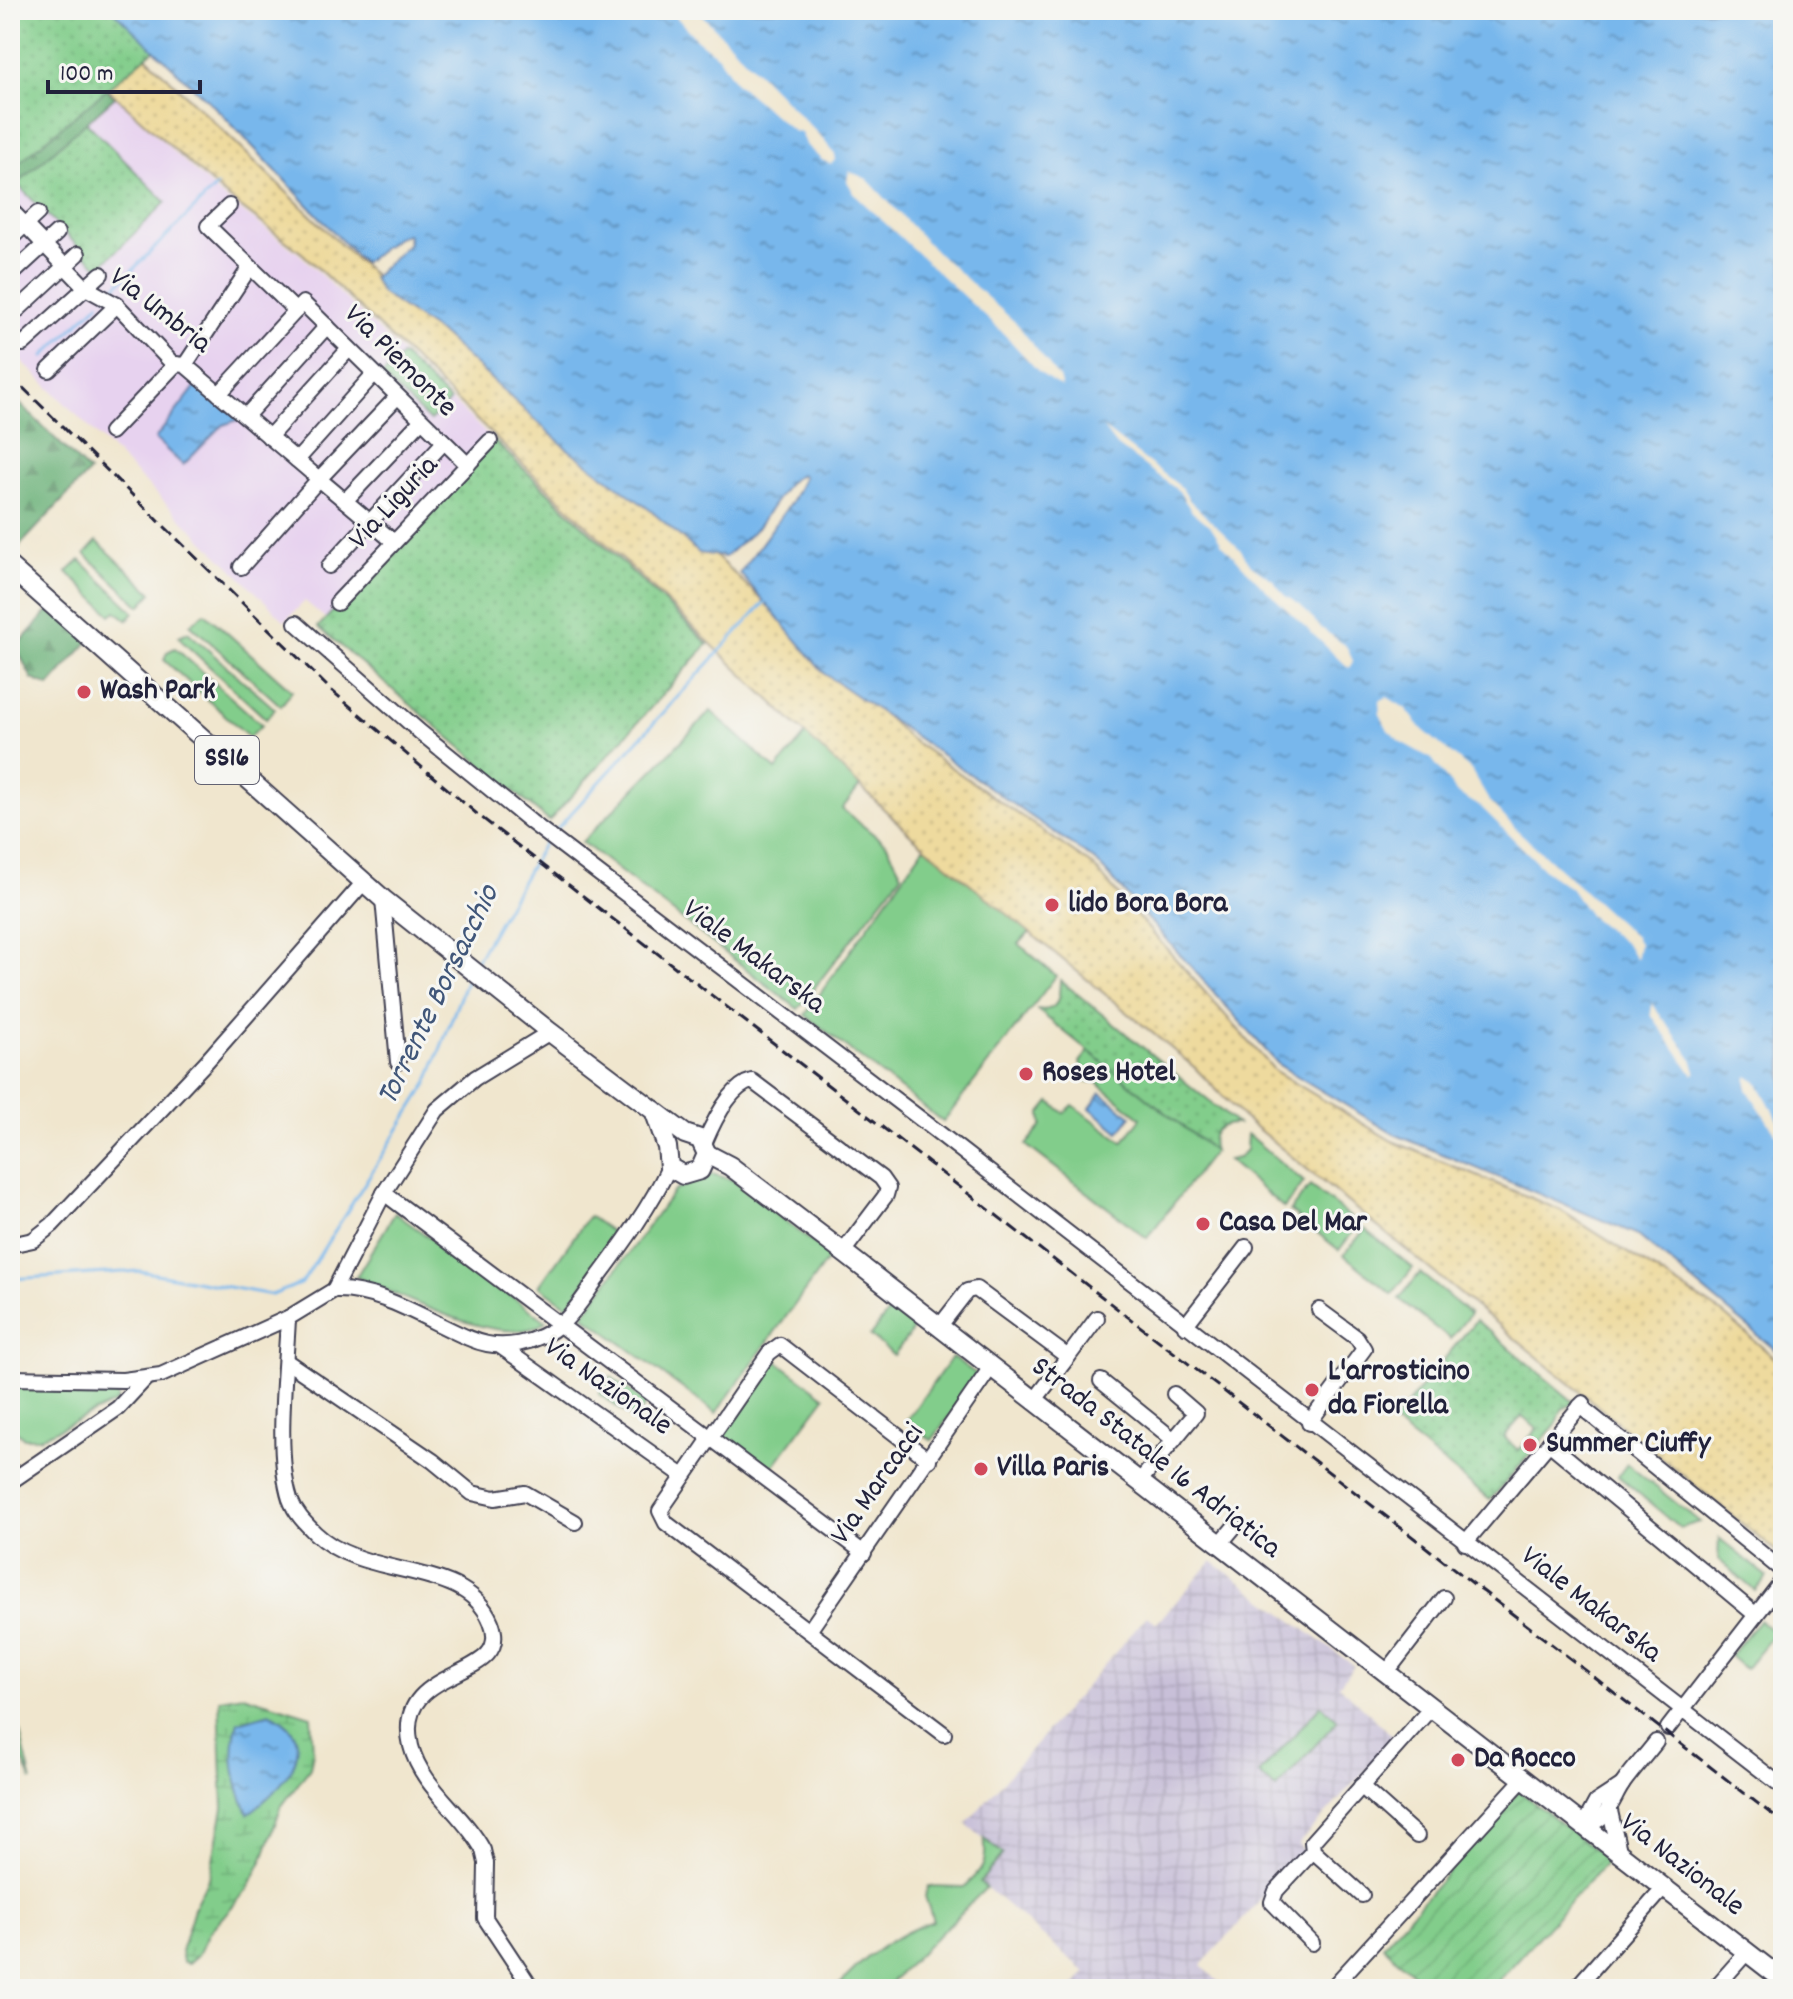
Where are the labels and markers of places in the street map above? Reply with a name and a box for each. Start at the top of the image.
place label: Wash Park [100,671,216,714]
marker: Wash Park [75,683,93,701]
place label: lido Bora Bora [1068,884,1228,927]
marker: lido Bora Bora [1043,896,1061,914]
place label: Roses Hotel [1042,1053,1176,1096]
marker: Roses Hotel [1017,1065,1035,1083]
place label: Casa Del Mar [1219,1203,1368,1246]
marker: Casa Del Mar [1194,1215,1212,1233]
place label: L'arrosticino da Fiorella [1328,1352,1470,1429]
marker: L'arrosticino da Fiorella [1303,1381,1321,1399]
place label: Summer Ciuffy [1546,1424,1712,1467]
marker: Summer Ciuffy [1521,1436,1539,1454]
place label: Villa Paris [997,1448,1109,1491]
marker: Villa Paris [972,1460,990,1478]
place label: Da Rocco [1474,1739,1576,1782]
marker: Da Rocco [1449,1751,1467,1769]

